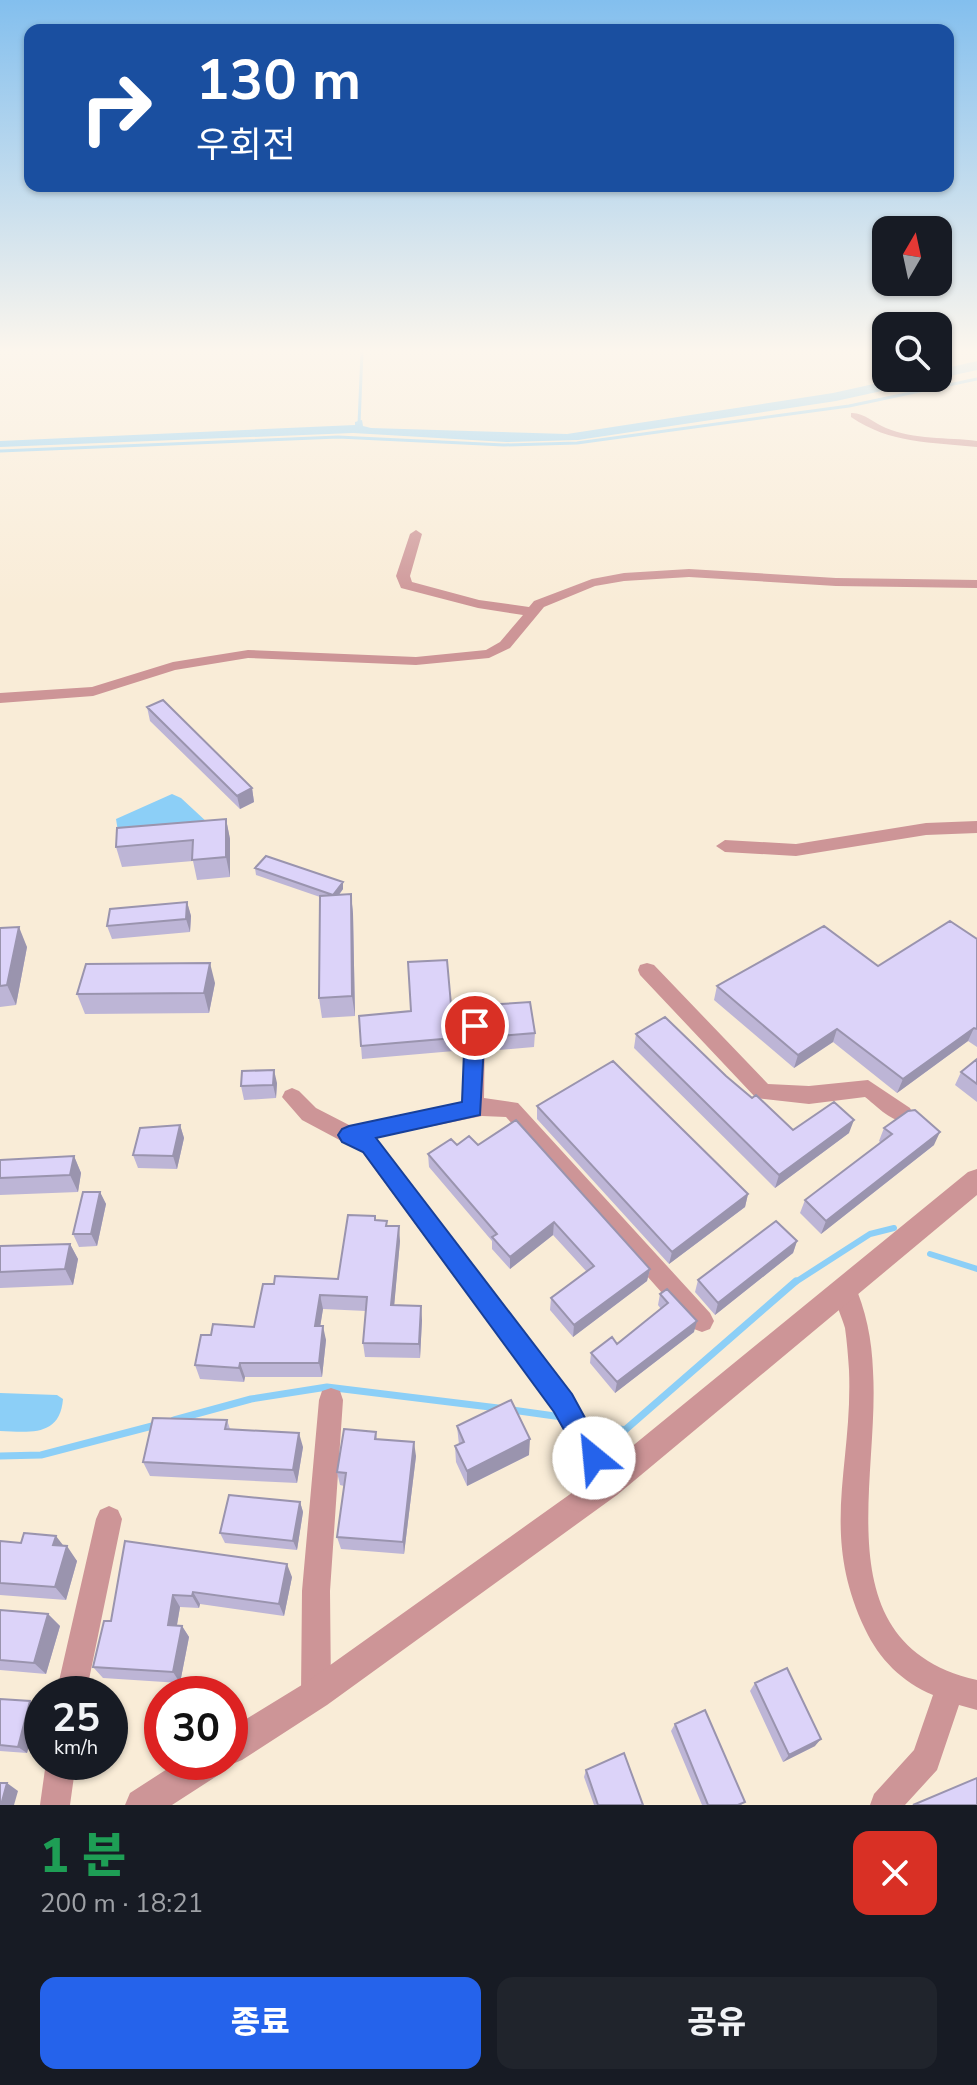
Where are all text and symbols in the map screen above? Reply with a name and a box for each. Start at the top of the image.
text: 130 m [196,42,361,119]
icon: right [64,56,168,160]
text: 우회전 [196,121,295,170]
north arrow [872,216,952,296]
map controls [872,216,952,392]
button: search [872,312,952,392]
pin [441,992,509,1060]
icon: arrive [453,1004,497,1048]
position arrow [552,1416,636,1500]
speed limit sign: 30 [144,1676,248,1780]
text: 25 [52,1691,100,1745]
text: km/h [54,1734,98,1761]
text: 1 분 [40,1823,126,1889]
button: close [853,1831,937,1915]
text: 200 m · 18:21 [40,1886,203,1921]
button: 종료 [40,1977,481,2069]
button: 공유 [497,1977,937,2069]

